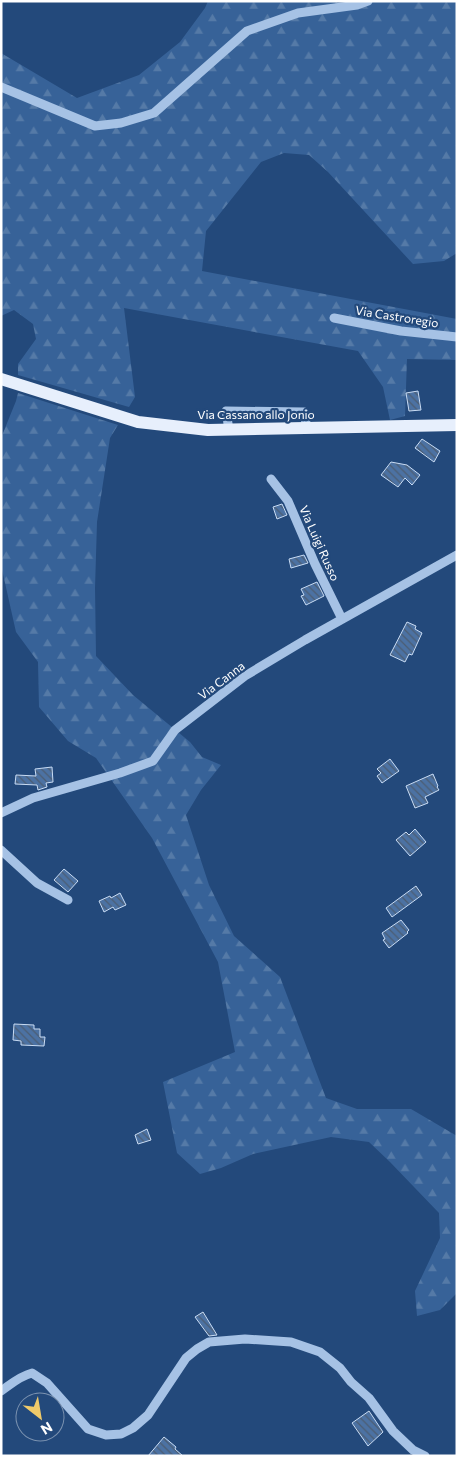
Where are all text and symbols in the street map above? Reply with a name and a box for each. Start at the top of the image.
street label: Via Castroregio [354,303,440,329]
street label: Via Cassano allo Jonio [197,407,315,422]
street label: Via Luigi Russo [297,503,343,583]
street label: Via Canna [195,658,247,702]
north arrow [15,1392,65,1442]
text: N [38,1419,56,1439]

